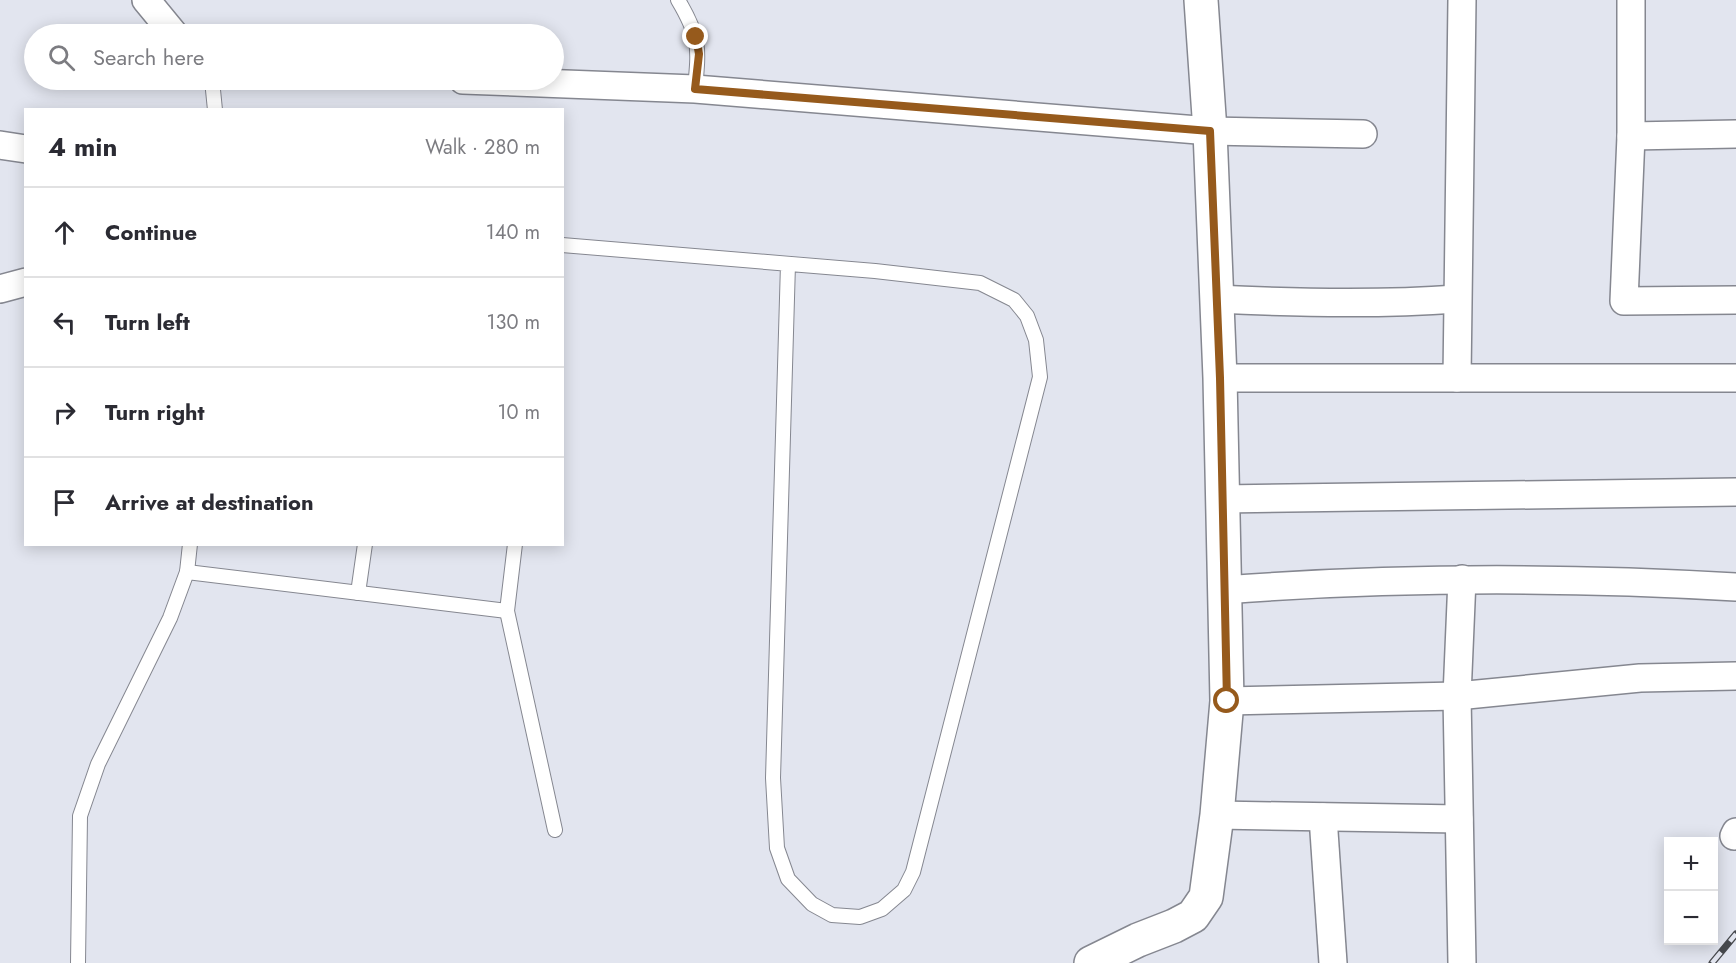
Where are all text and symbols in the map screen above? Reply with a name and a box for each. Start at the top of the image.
route end [682,23,708,49]
search box [24,24,564,90]
icon: search [45,41,78,74]
text: Search here [93,41,204,73]
text: 4 min [48,128,117,166]
text: Walk · 280 m [425,133,540,162]
icon: ahead [48,216,81,249]
text: Continue [105,216,197,248]
text: 140 m [486,218,540,247]
icon: left [48,306,81,339]
text: Turn left [105,306,190,338]
text: 130 m [486,308,540,337]
icon: right [48,396,81,429]
text: Turn right [105,396,205,428]
text: 10 m [497,398,540,427]
icon: arrive [48,486,81,519]
text: Arrive at destination [105,486,314,518]
route start [1213,687,1239,713]
map controls [1664,837,1718,945]
button: + [1664,837,1718,891]
button: − [1664,891,1718,945]

